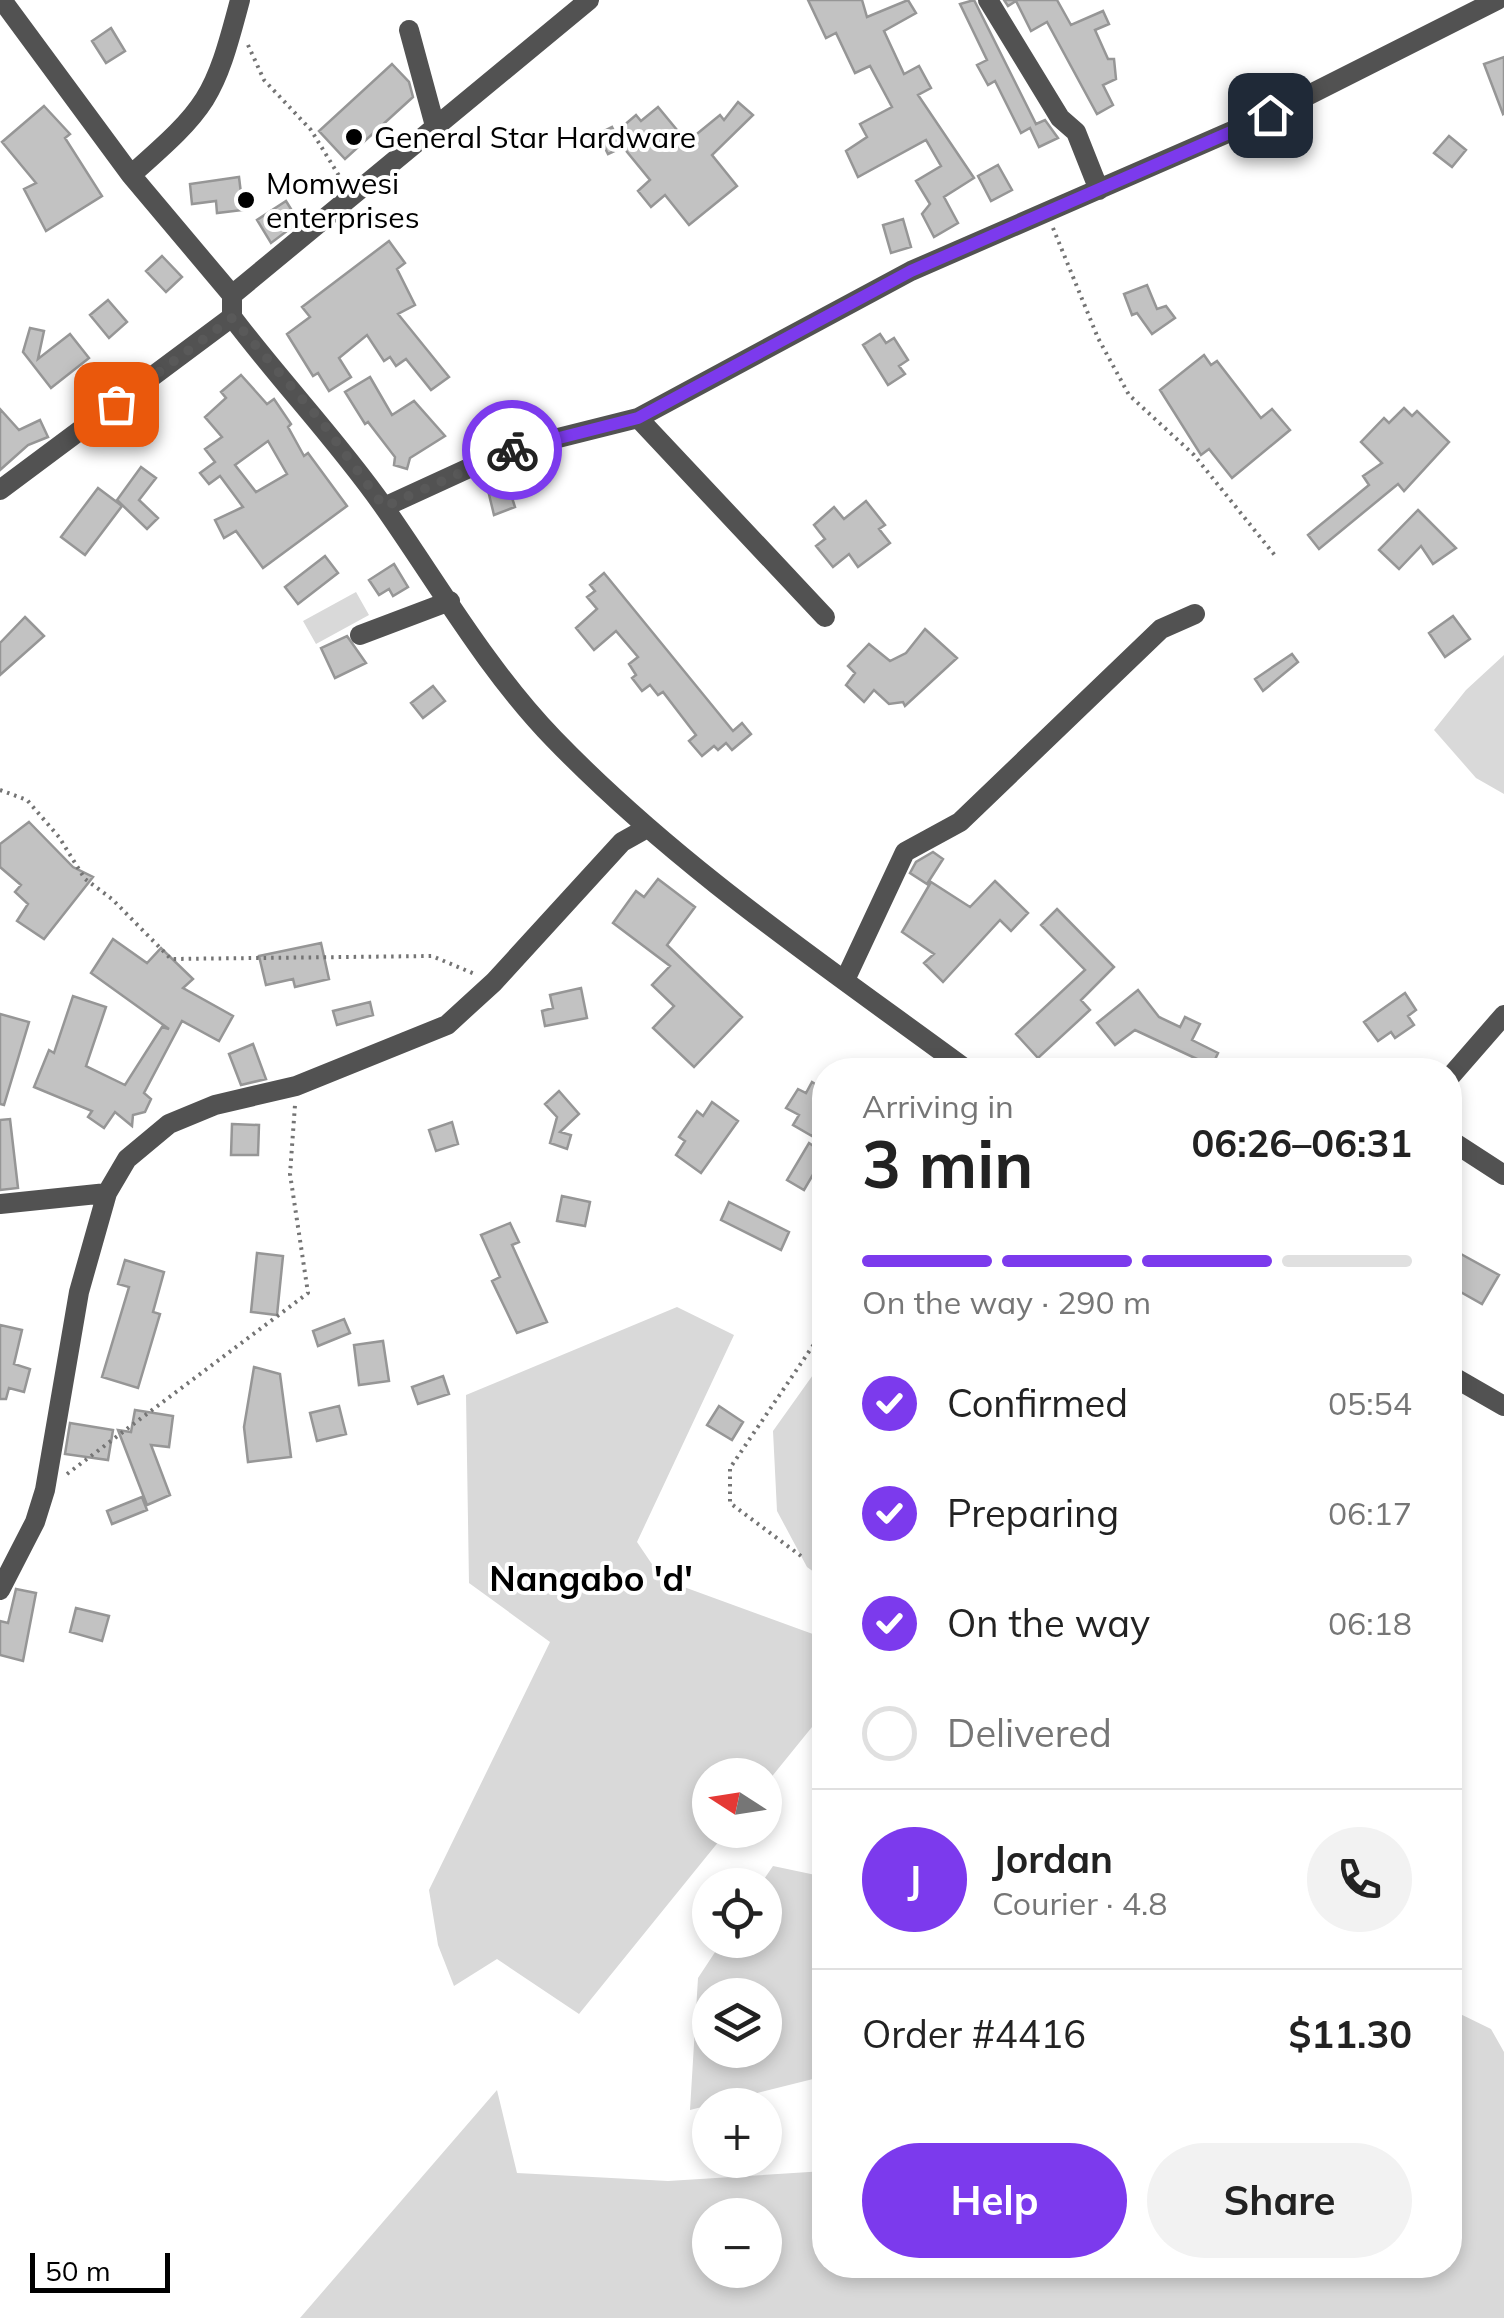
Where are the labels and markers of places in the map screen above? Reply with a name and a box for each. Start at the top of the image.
pin [1228,73,1313,158]
place label: General Star Hardware [374,118,696,156]
marker: General Star Hardware [343,126,365,148]
place label: Momwesi enterprises [266,164,420,236]
marker: Momwesi enterprises [235,189,257,211]
pin [74,362,159,447]

